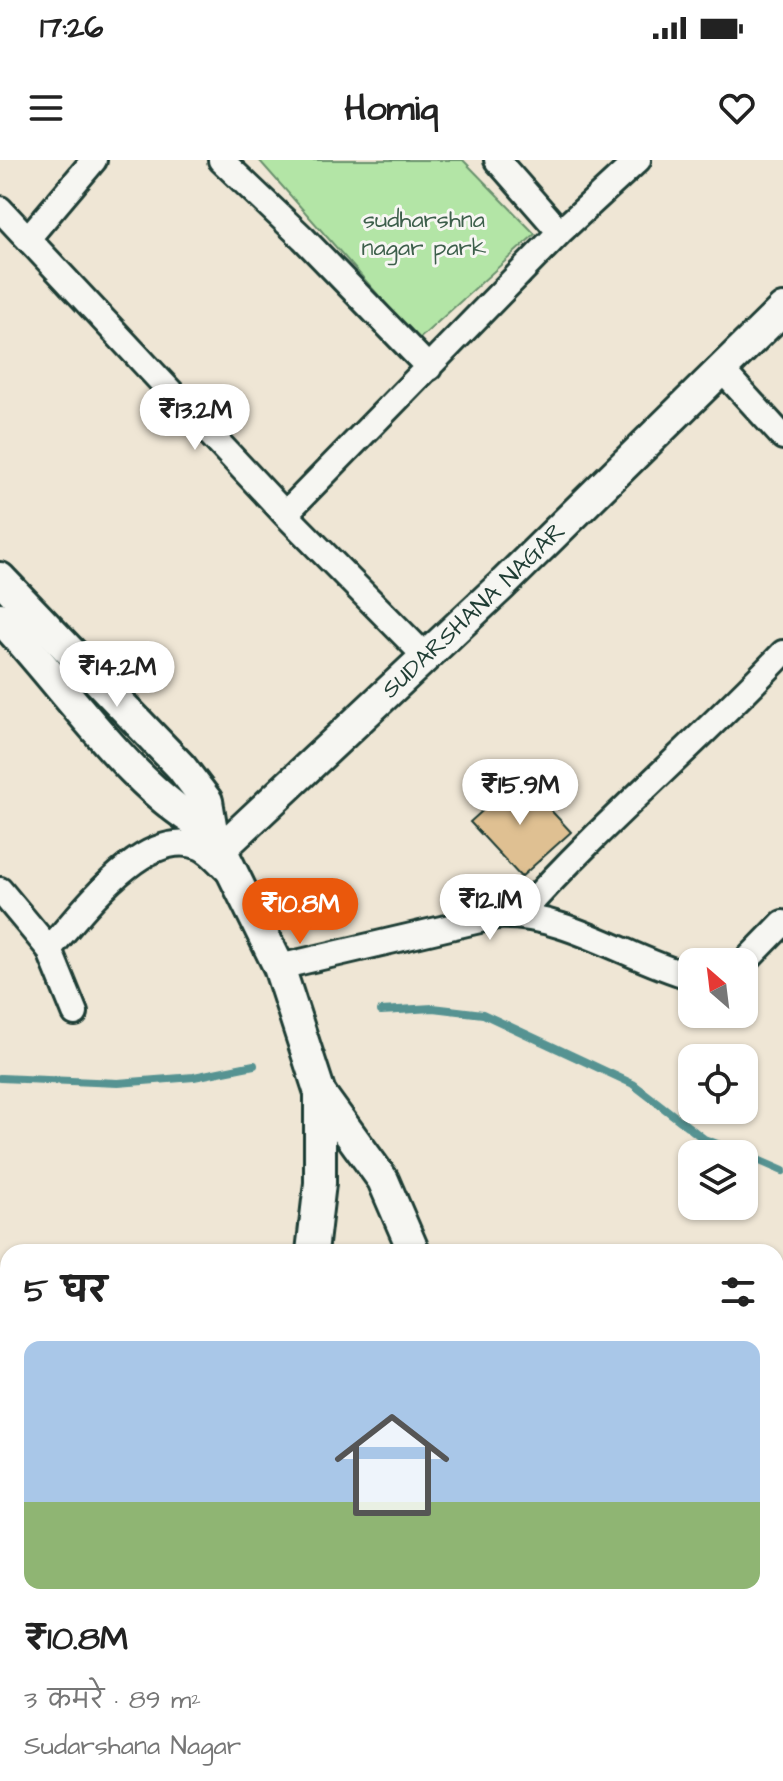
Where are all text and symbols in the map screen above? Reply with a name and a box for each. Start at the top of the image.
text: 17:26 [40,7,103,49]
text: Homiq [344,83,439,134]
icon: menu [24,86,68,130]
icon: heart [715,86,759,130]
park label: sudharshna nagar park [361,203,487,266]
pin: ₹13.2M [130,384,260,452]
text: ₹13.2M [158,392,232,428]
street label: SUDARSHANA NAGAR [374,515,573,706]
pin: ₹14.2M [52,641,182,709]
text: ₹14.2M [78,649,156,685]
pin: ₹15.9M [455,759,585,827]
text: ₹15.9M [480,767,560,803]
pin: ₹12.1M [425,874,555,942]
pin: ₹10.8M [235,878,365,946]
text: ₹12.1M [458,882,522,918]
text: ₹10.8M [260,886,340,922]
north arrow [678,948,758,1028]
map controls [678,948,758,1220]
button: locate [678,1044,758,1124]
button: layers [678,1140,758,1220]
text: 5 घर [24,1267,107,1315]
icon: filters [716,1270,760,1314]
icon: home [320,1393,464,1537]
text: ₹10.8M [24,1615,128,1663]
text: 3 कमरे · 89 m² [24,1682,201,1718]
text: Sudarshana Nagar [24,1728,241,1764]

